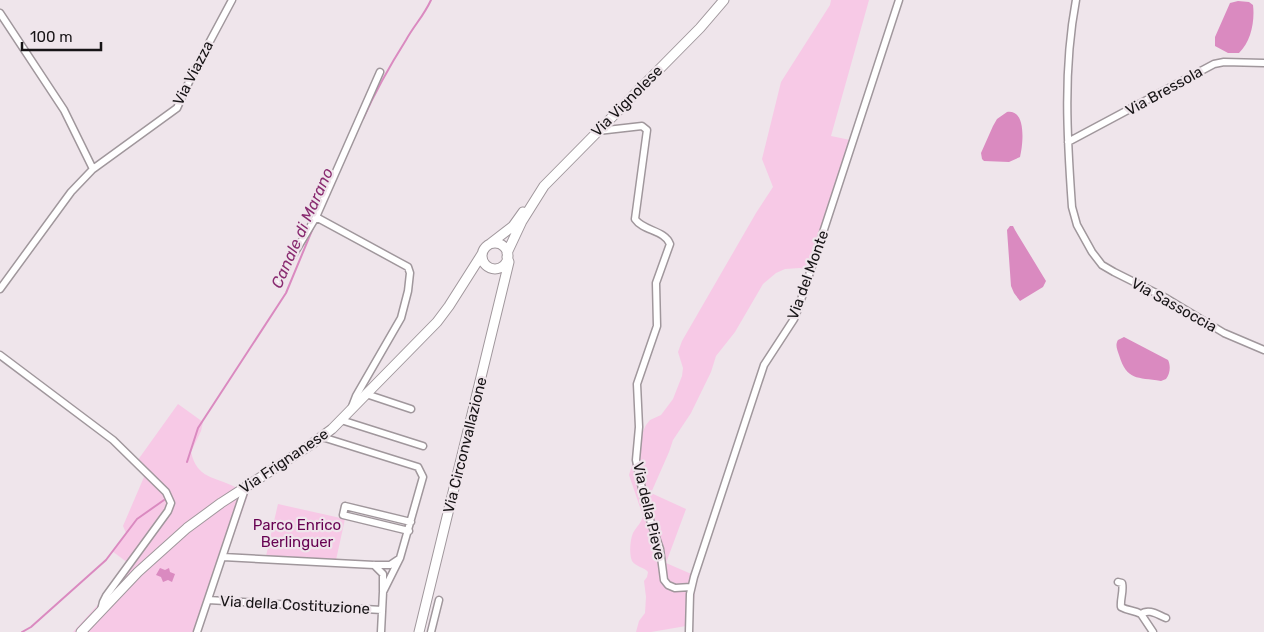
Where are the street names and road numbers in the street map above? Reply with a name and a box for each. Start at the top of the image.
street label: Via Viazza [169,38,217,108]
street label: Via Vignolese [588,62,666,140]
street label: Via Bressola [1122,62,1206,120]
street label: Via del Monte [784,228,832,322]
street label: Via Sassoccia [1128,274,1220,336]
street label: Via Circonvallazione [439,375,491,515]
street label: Via Frignanese [236,425,332,497]
street label: Via della Pieve [629,460,669,562]
street label: Via della Costituzione [220,592,370,618]

